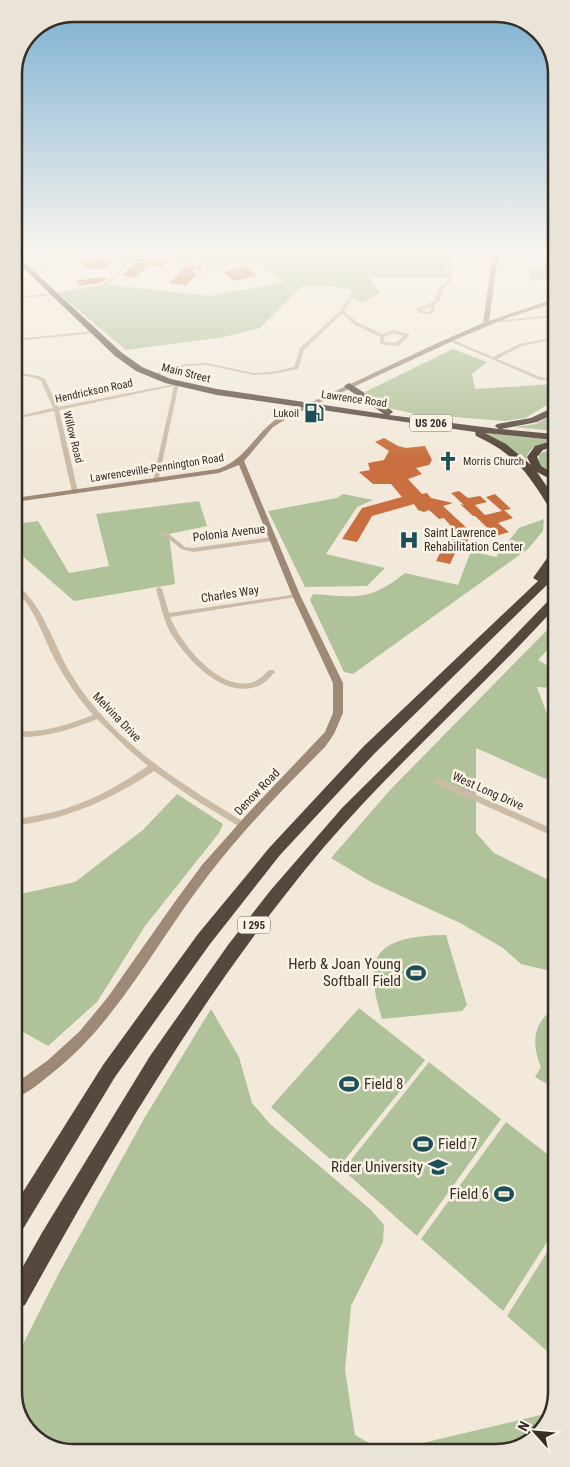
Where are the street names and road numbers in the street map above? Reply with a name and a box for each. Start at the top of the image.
street label: Main Street [160,361,212,385]
street label: Hendrickson Road [54,376,134,406]
street label: Lawrence Road [320,388,388,410]
street label: Willow Road [60,410,86,464]
road number: US 206 [410,414,452,432]
street label: Lawrenceville-Pennington Road [89,451,225,485]
street label: Polonia Avenue [192,522,266,544]
street label: Charles Way [200,583,260,605]
street label: Melvina Drive [90,689,144,745]
street label: Denow Road [231,766,283,818]
street label: West Long Drive [450,769,526,813]
road number: I 295 [238,916,270,934]

